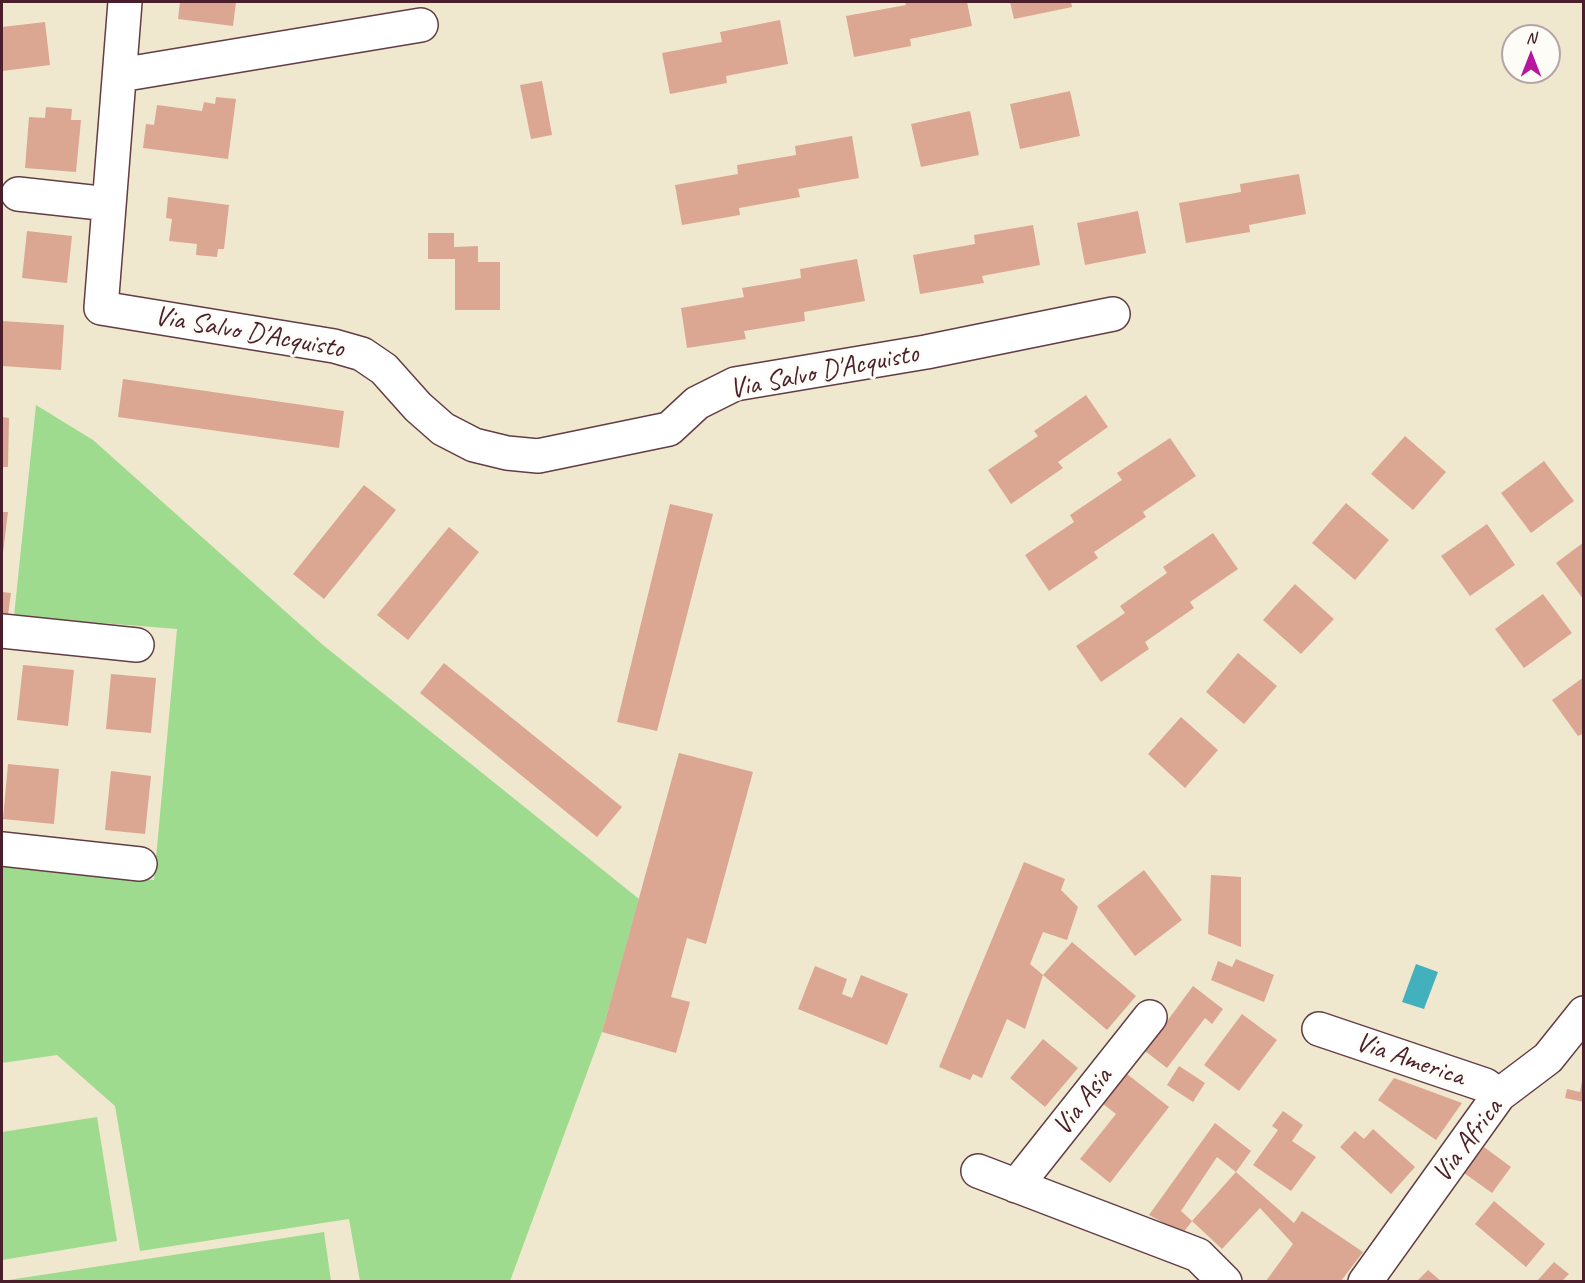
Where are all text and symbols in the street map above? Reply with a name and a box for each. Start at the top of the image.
north arrow [1501,24,1561,84]
text: N [1526,28,1536,48]
street label: Via Salvo D'Acquisto [152,300,346,366]
street label: Via Salvo D'Acquisto [727,337,921,407]
street label: Via America [1351,1026,1469,1094]
street label: Via Asia [1046,1061,1120,1143]
street label: Via Africa [1426,1092,1510,1190]

